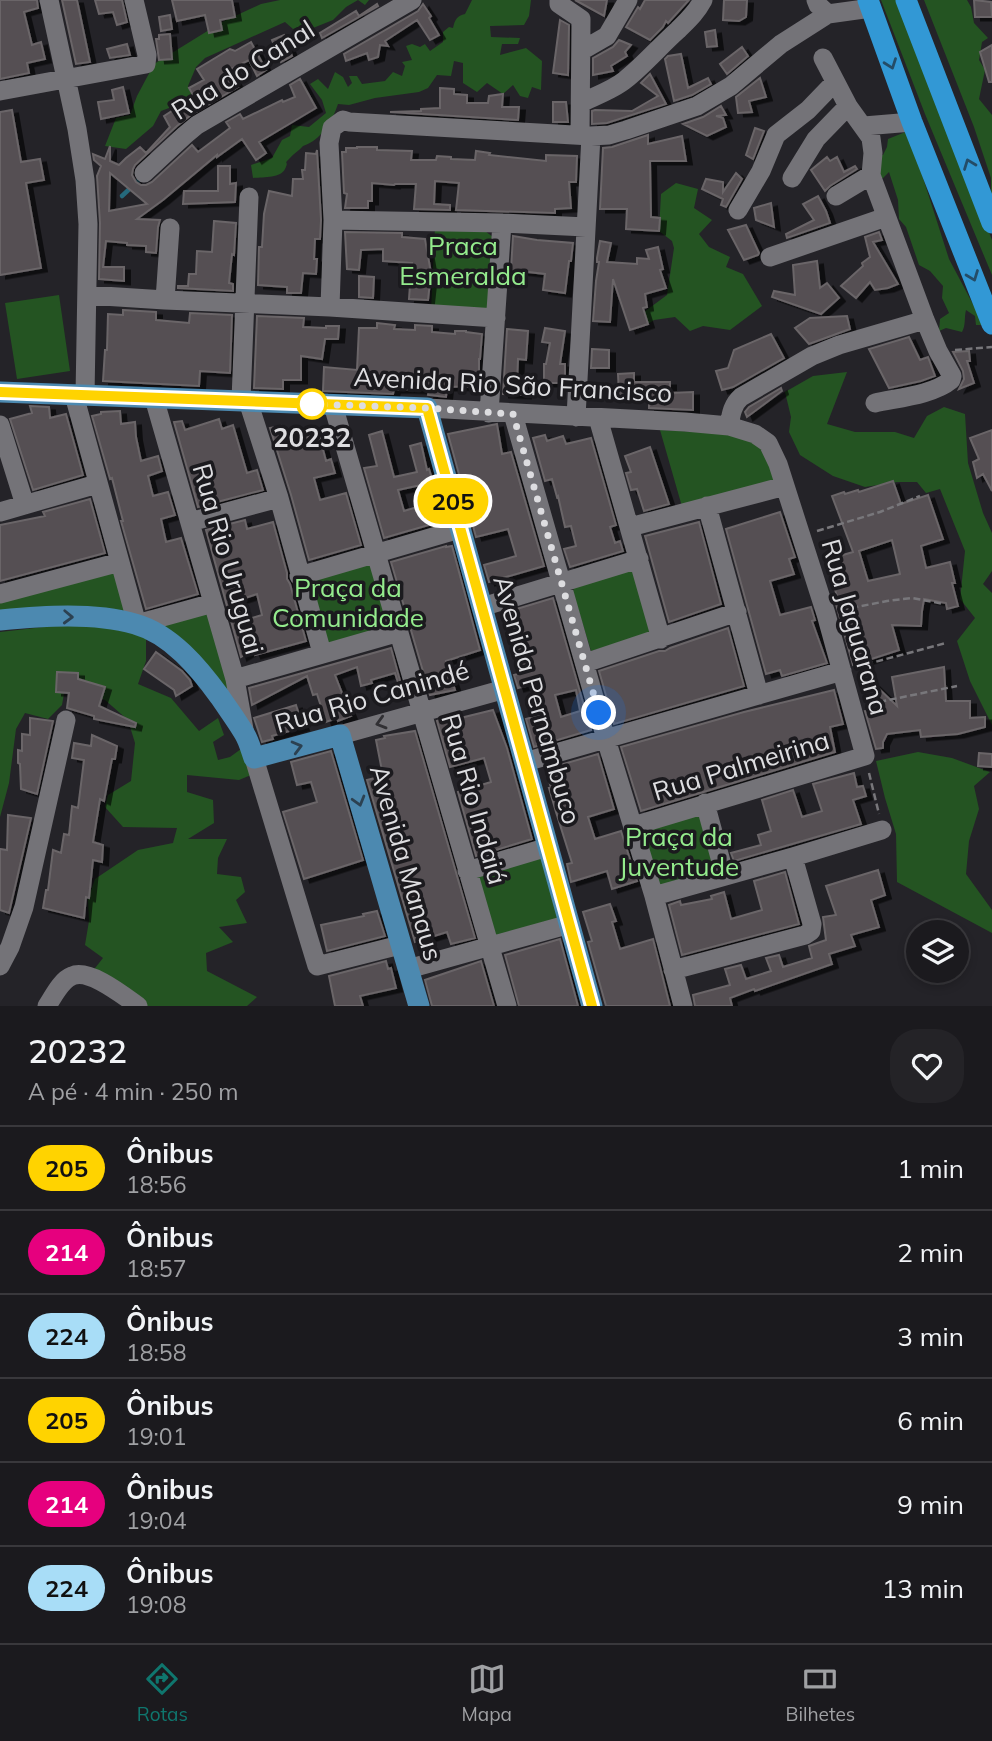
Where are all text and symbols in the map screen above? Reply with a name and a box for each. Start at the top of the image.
street label: Rua do Canal [165,13,320,127]
one-way arrow [883,58,897,70]
one-way arrow [964,158,978,170]
park label: Praca Esmeralda [399,229,527,292]
one-way arrow [965,270,979,282]
street label: Avenida Rio São Francisco [353,360,673,409]
marker: 20232 [297,389,327,419]
place label: 20232 [273,421,351,454]
street label: Rua Rio Uruguai [185,460,272,658]
line badge: 205 [413,478,493,524]
text: 205 [431,486,475,516]
street label: Rua Jaguarana [815,535,896,719]
park label: Praça da Comunidade [272,571,424,634]
street label: Avenida Pernambuco [486,572,589,828]
one-way arrow [63,609,74,624]
street label: Rua Rio Canindé [271,653,473,740]
your location [581,695,616,730]
street label: Rua Rio Indaiá [434,710,515,888]
one-way arrow [375,715,387,730]
street label: Rua Palmeirina [648,723,833,808]
one-way arrow [291,741,303,755]
street label: Avenida Manaus [363,761,450,965]
one-way arrow [350,794,365,806]
park label: Praça da Juventude [619,820,739,883]
map controls [906,920,969,983]
button: layers [906,920,969,983]
button: heart [890,1029,964,1103]
text: 20232 [28,1030,127,1071]
text: A pé · 4 min · 250 m [28,1077,238,1106]
text: Ônibus [126,1137,214,1170]
text: 1 min [897,1152,964,1185]
text: 205 [45,1153,88,1183]
text: 18:56 [126,1170,186,1199]
text: Ônibus [126,1221,214,1254]
text: 2 min [897,1236,964,1269]
text: 214 [45,1237,88,1267]
text: 18:57 [126,1254,186,1283]
text: Ônibus [126,1305,214,1338]
text: 3 min [897,1320,964,1353]
text: 224 [45,1321,88,1351]
text: 18:58 [126,1338,186,1367]
text: Ônibus [126,1389,214,1422]
text: 6 min [897,1404,964,1437]
text: 205 [45,1405,88,1435]
text: 19:01 [126,1422,186,1451]
text: Ônibus [126,1473,214,1506]
text: 9 min [897,1488,964,1521]
text: 214 [45,1489,88,1519]
text: 19:04 [126,1506,186,1535]
text: Ônibus [126,1557,214,1590]
text: 13 min [882,1572,964,1605]
text: 224 [45,1573,88,1603]
text: 19:08 [126,1590,186,1619]
tab: Rotas [137,1660,188,1726]
tab: Mapa [461,1660,512,1726]
tab: Bilhetes [785,1660,855,1726]

